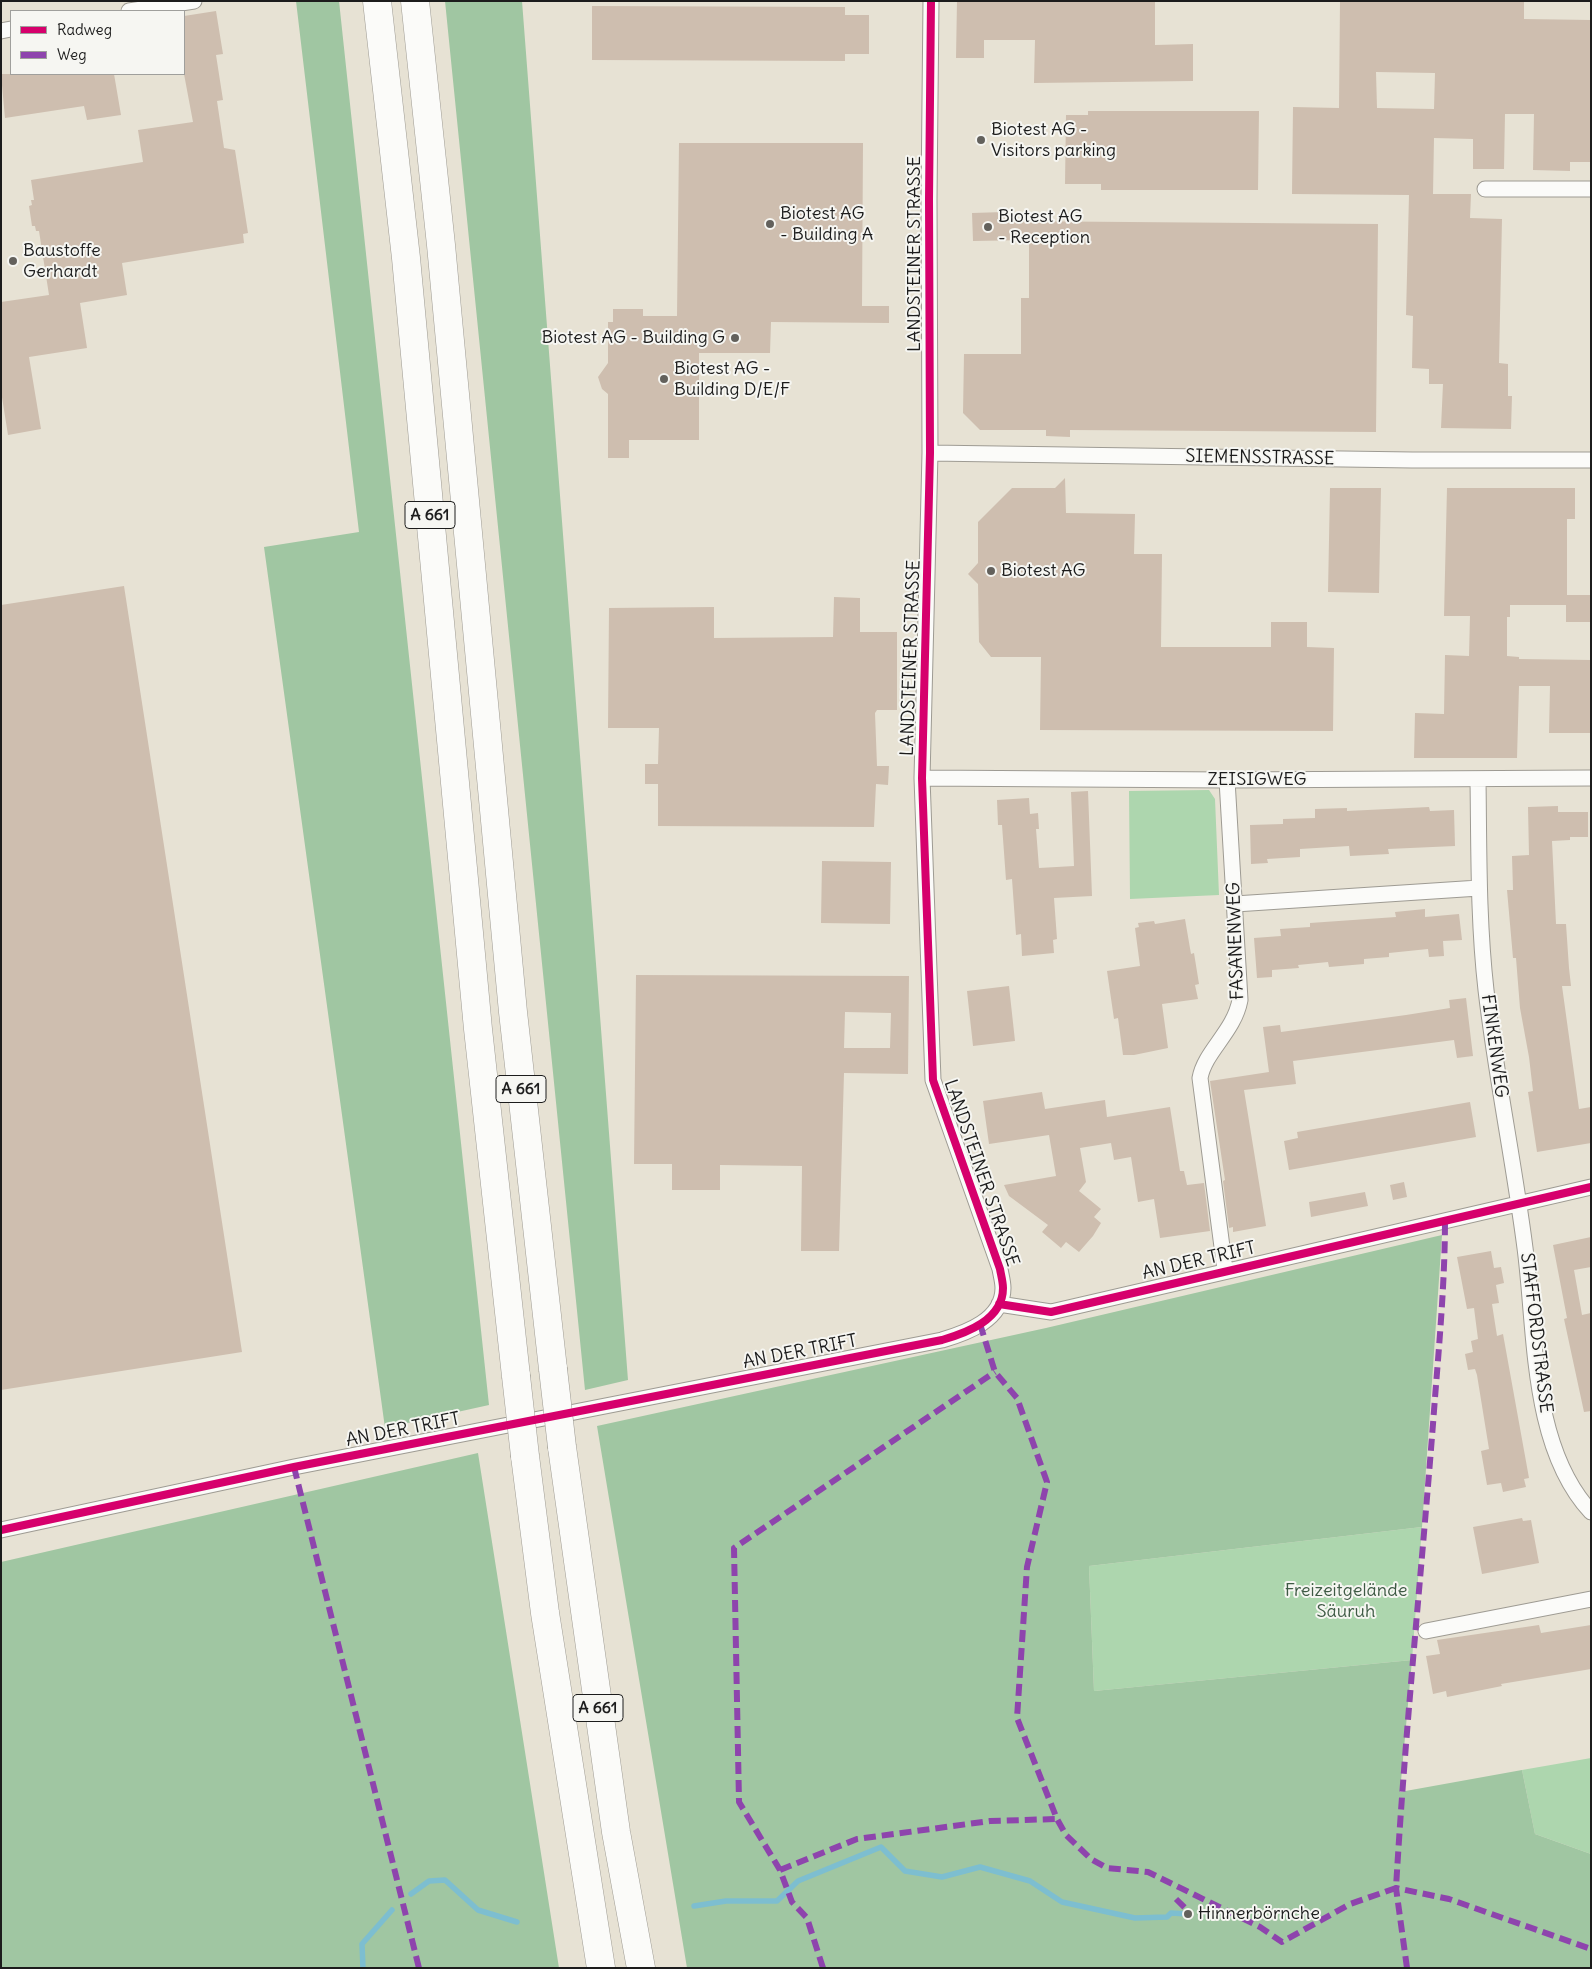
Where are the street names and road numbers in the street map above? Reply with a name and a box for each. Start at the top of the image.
street label: LANDSTEINER STRASSE [904,156,926,352]
street label: SIEMENSSTRASSE [1185,446,1335,470]
road number: A 661 [405,502,455,528]
street label: LANDSTEINER STRASSE [897,560,925,756]
street label: ZEISIGWEG [1208,769,1306,791]
street label: FASANENWEG [1223,882,1249,1000]
street label: FINKENWEG [1476,993,1512,1099]
road number: A 661 [496,1076,546,1102]
street label: LANDSTEINER STRASSE [939,1077,1023,1269]
street label: AN DER TRIFT [1140,1237,1258,1285]
street label: STAFFORDSTRASSE [1515,1251,1557,1415]
street label: AN DER TRIFT [741,1330,859,1374]
street label: AN DER TRIFT [344,1408,462,1452]
road number: A 661 [573,1695,623,1722]

